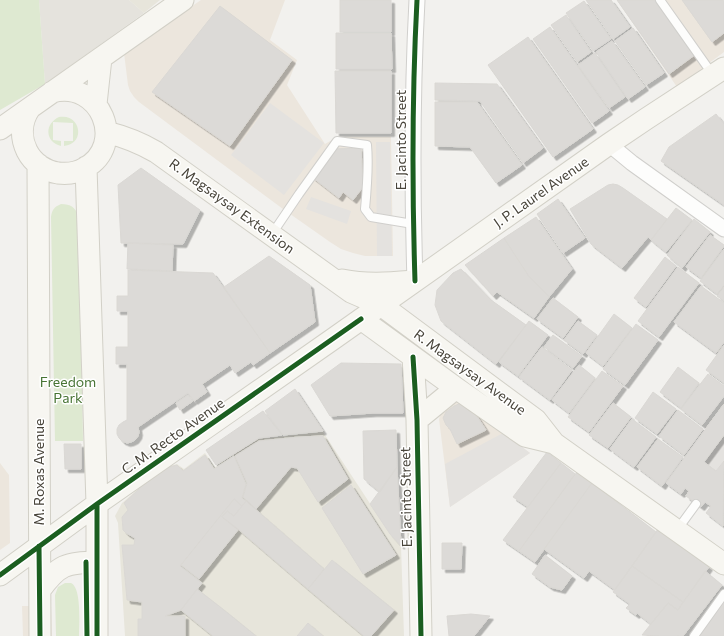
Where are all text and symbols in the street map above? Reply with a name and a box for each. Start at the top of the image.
street label: E. Jacinto Street [392,90,409,190]
street label: J. P. Laurel Avenue [490,152,592,231]
street label: R. Magsaysay Extension [166,154,298,257]
street label: R. Magsaysay Avenue [411,325,530,418]
park label: Freedom Park [40,373,96,406]
street label: C. M. Recto Avenue [118,394,227,477]
street label: M. Roxas Avenue [30,419,47,525]
street label: E. Jacinto Street [396,446,415,547]

